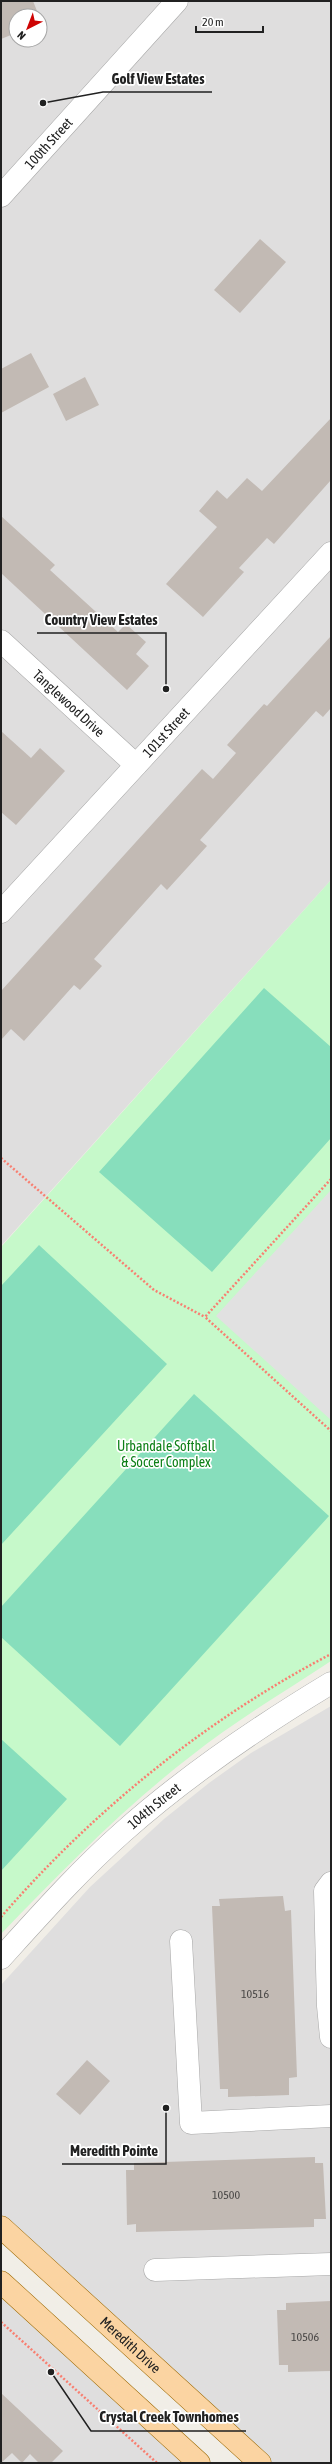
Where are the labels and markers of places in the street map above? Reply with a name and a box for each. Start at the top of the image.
callout: Golf View Estates [103,65,212,92]
callout: Country View Estates [37,606,166,633]
callout: Meredith Pointe [62,2137,166,2164]
callout: Crystal Creek Townhomes [91,2404,246,2431]

